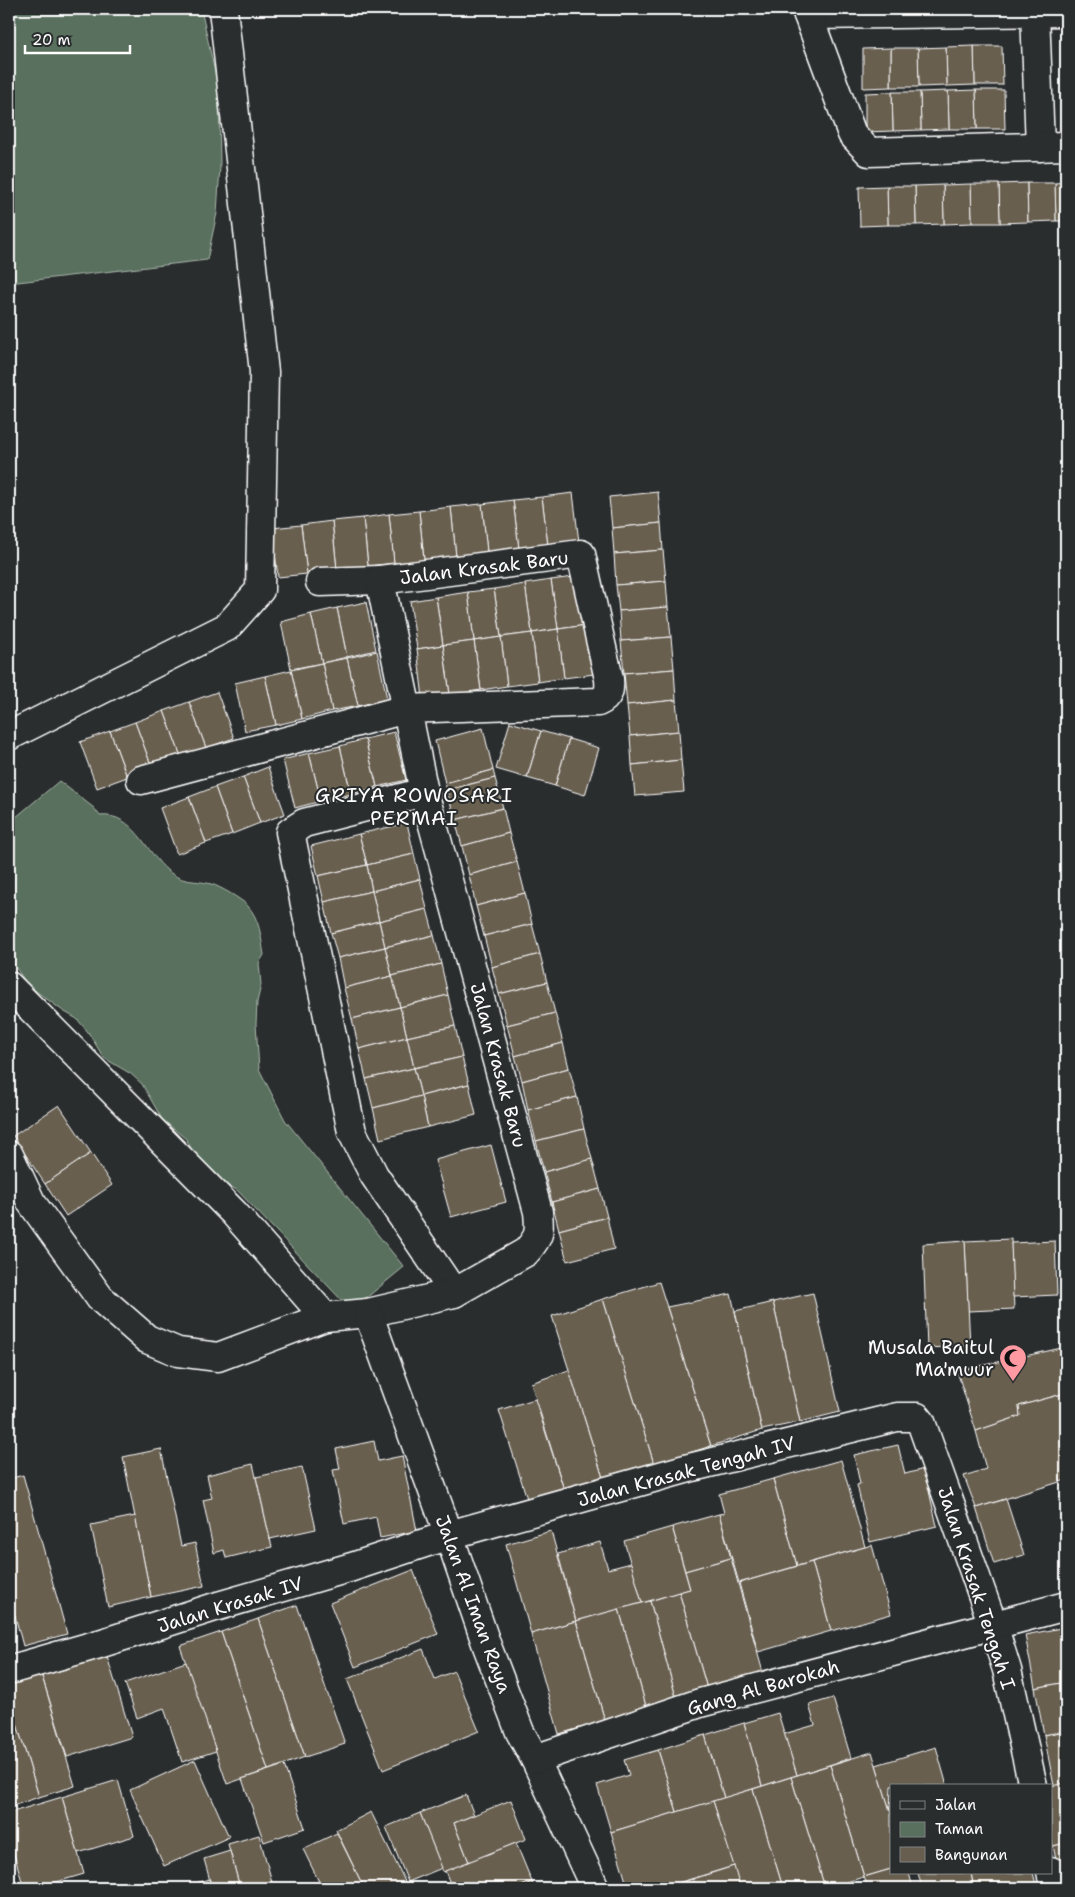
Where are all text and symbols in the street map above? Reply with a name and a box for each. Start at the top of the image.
scale bar [25,22,130,54]
text: 20 m [32,30,71,50]
street label: Jalan Krasak Baru [398,545,570,590]
district label: GRIYA ROWOSARI PERMAI [315,782,513,831]
street label: Jalan Krasak Baru [464,980,533,1150]
place label: Musala Baitul Ma'muur [868,1335,994,1382]
mosque icon: Musala Baitul Ma'muur [998,1343,1028,1382]
street label: Jalan Krasak Tengah IV [575,1430,798,1513]
street label: Jalan Krasak Tengah I [932,1484,1021,1693]
street label: Jalan Al Iman Raya [430,1512,517,1697]
street label: Jalan Krasak IV [154,1570,306,1638]
street label: Gang Al Barokah [684,1654,842,1721]
legend [890,1784,1052,1874]
text: Jalan [935,1795,976,1815]
text: Taman [935,1819,983,1839]
text: Bangunan [935,1845,1007,1865]

